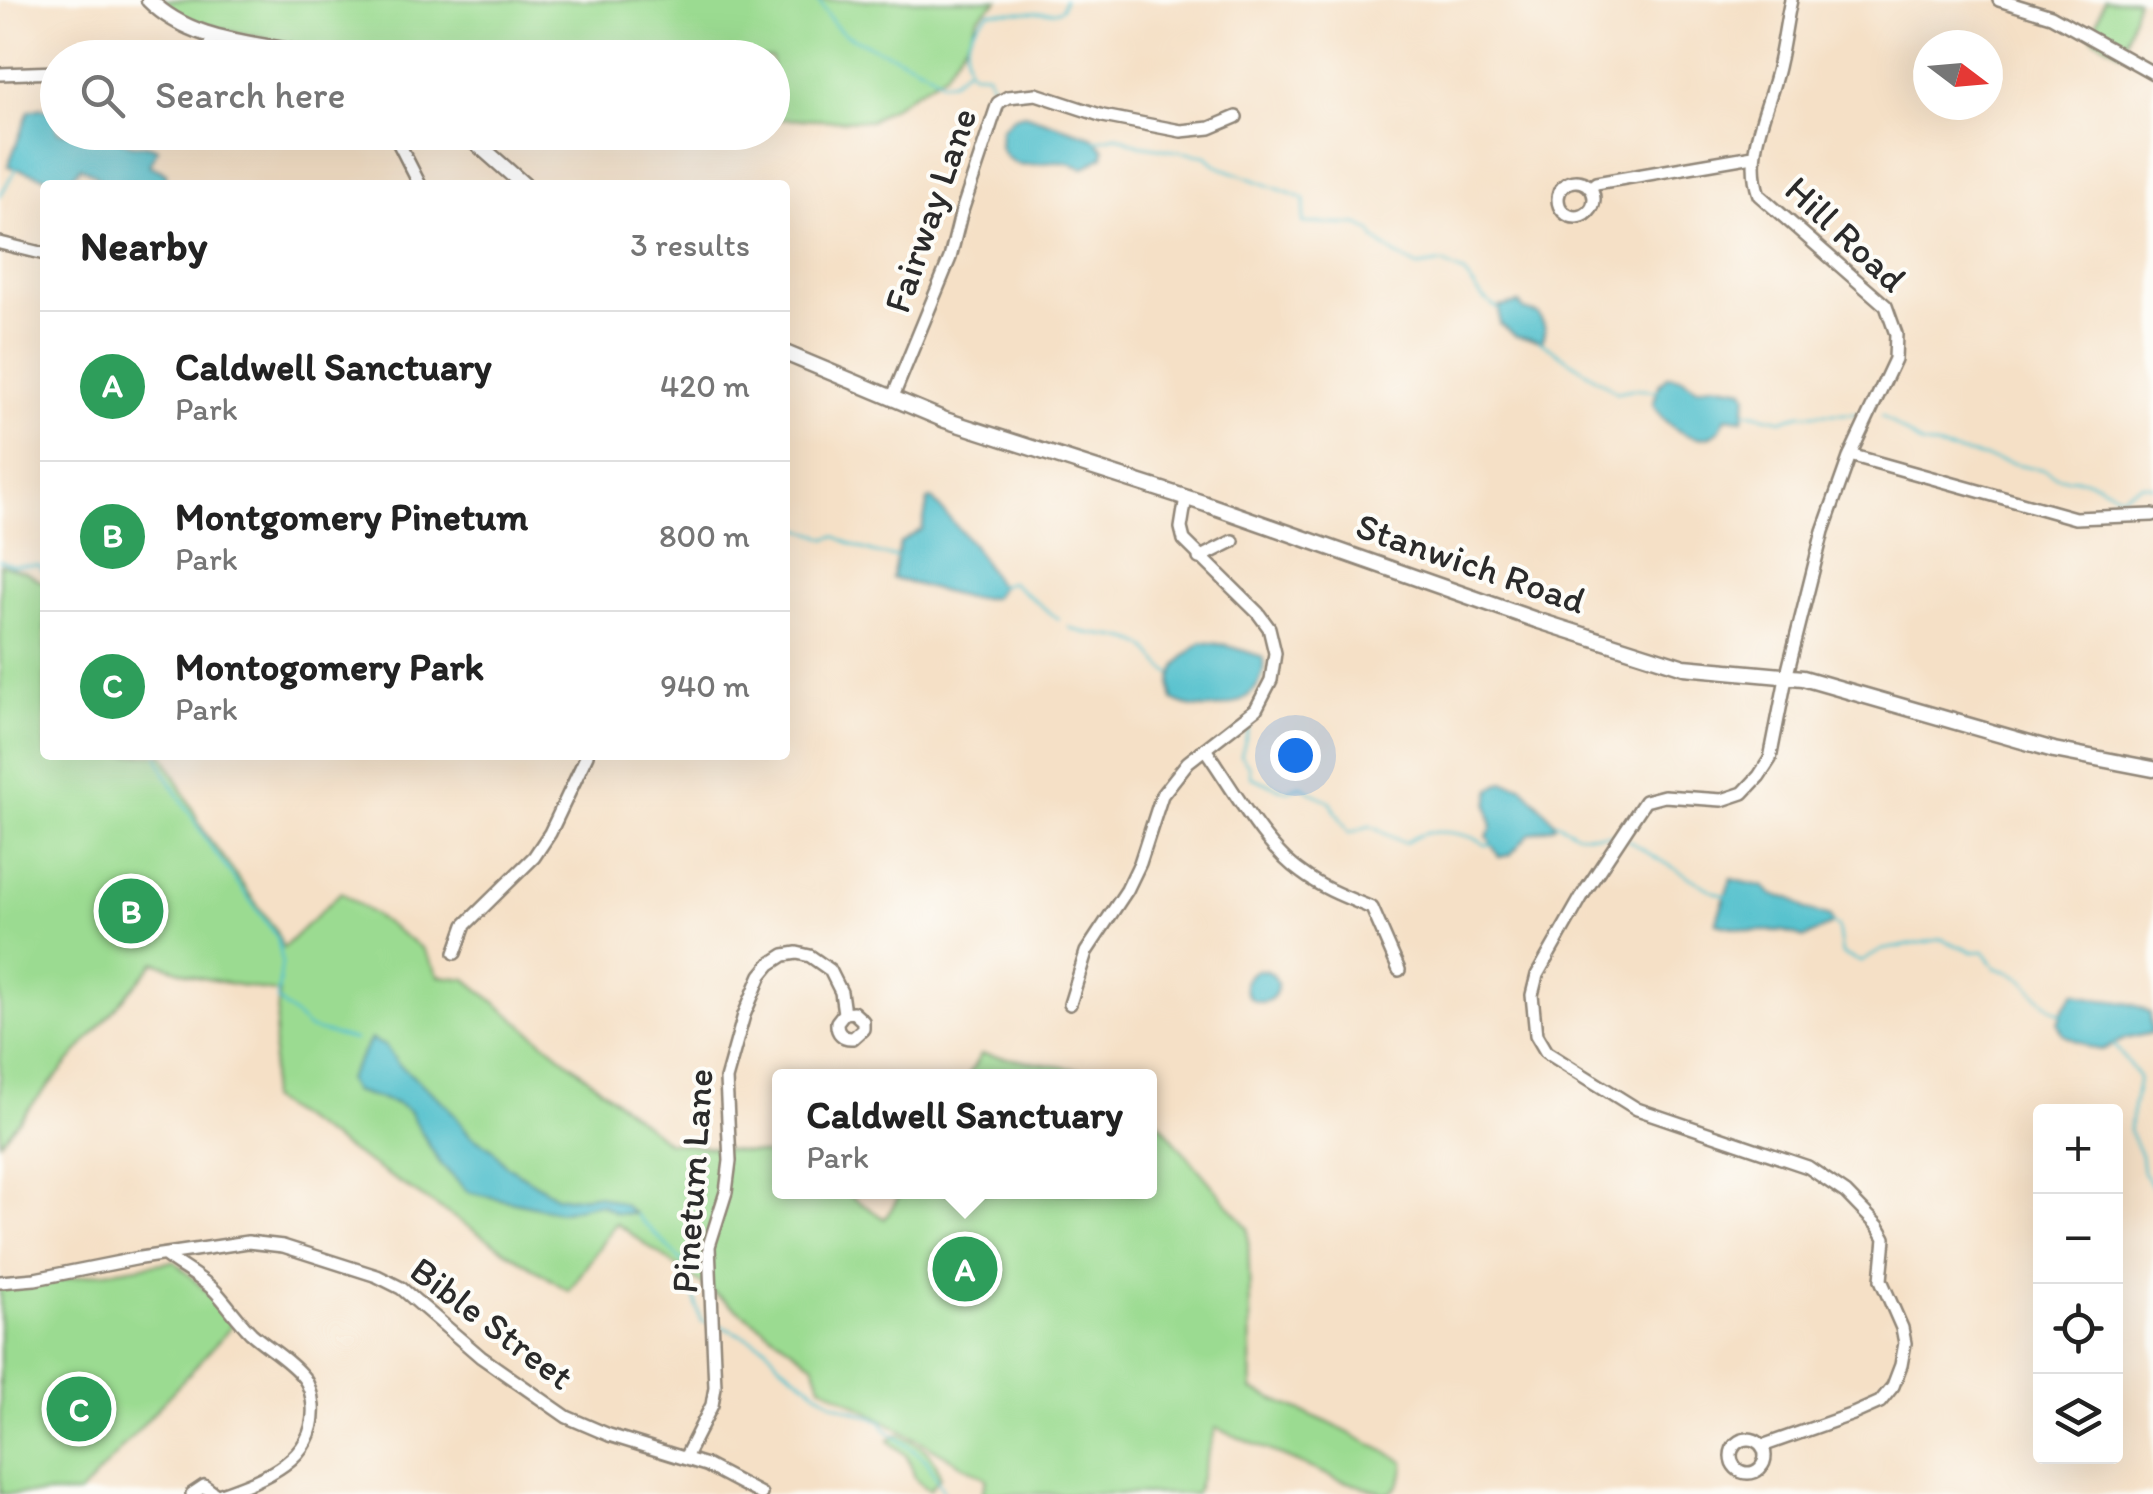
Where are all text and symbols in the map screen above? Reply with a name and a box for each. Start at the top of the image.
north arrow [1913,30,2003,120]
search box [40,40,790,150]
icon: search [75,68,130,123]
text: Search here [155,72,346,118]
street label: Fairway Lane [874,102,986,318]
street label: Hill Road [1776,166,1917,302]
text: Nearby [80,220,207,271]
text: 3 results [630,226,750,264]
text: Caldwell Sanctuary [175,344,492,390]
text: A [102,367,123,405]
text: 420 m [660,367,750,405]
text: Park [175,390,238,428]
text: Montgomery Pinetum [175,494,528,540]
street label: Stanwich Road [1350,502,1592,624]
text: B [102,517,123,555]
text: 800 m [659,517,750,555]
text: Park [175,540,238,578]
text: Montogomery Park [175,644,484,690]
text: C [102,667,123,705]
text: 940 m [660,667,750,705]
text: Park [175,690,238,728]
your location [1270,730,1321,781]
pin: B [98,874,164,948]
street label: Pinetum Lane [661,1067,723,1295]
popup [772,1069,1157,1199]
text: Caldwell Sanctuary [806,1092,1123,1138]
map controls [2033,1104,2123,1464]
button: + [2033,1104,2123,1194]
text: Park [806,1138,869,1176]
button: − [2033,1194,2123,1284]
pin: A [932,1232,998,1306]
street label: Bible Street [401,1247,583,1399]
button: locate [2033,1284,2123,1374]
pin: C [46,1372,112,1446]
button: layers [2033,1374,2123,1464]

